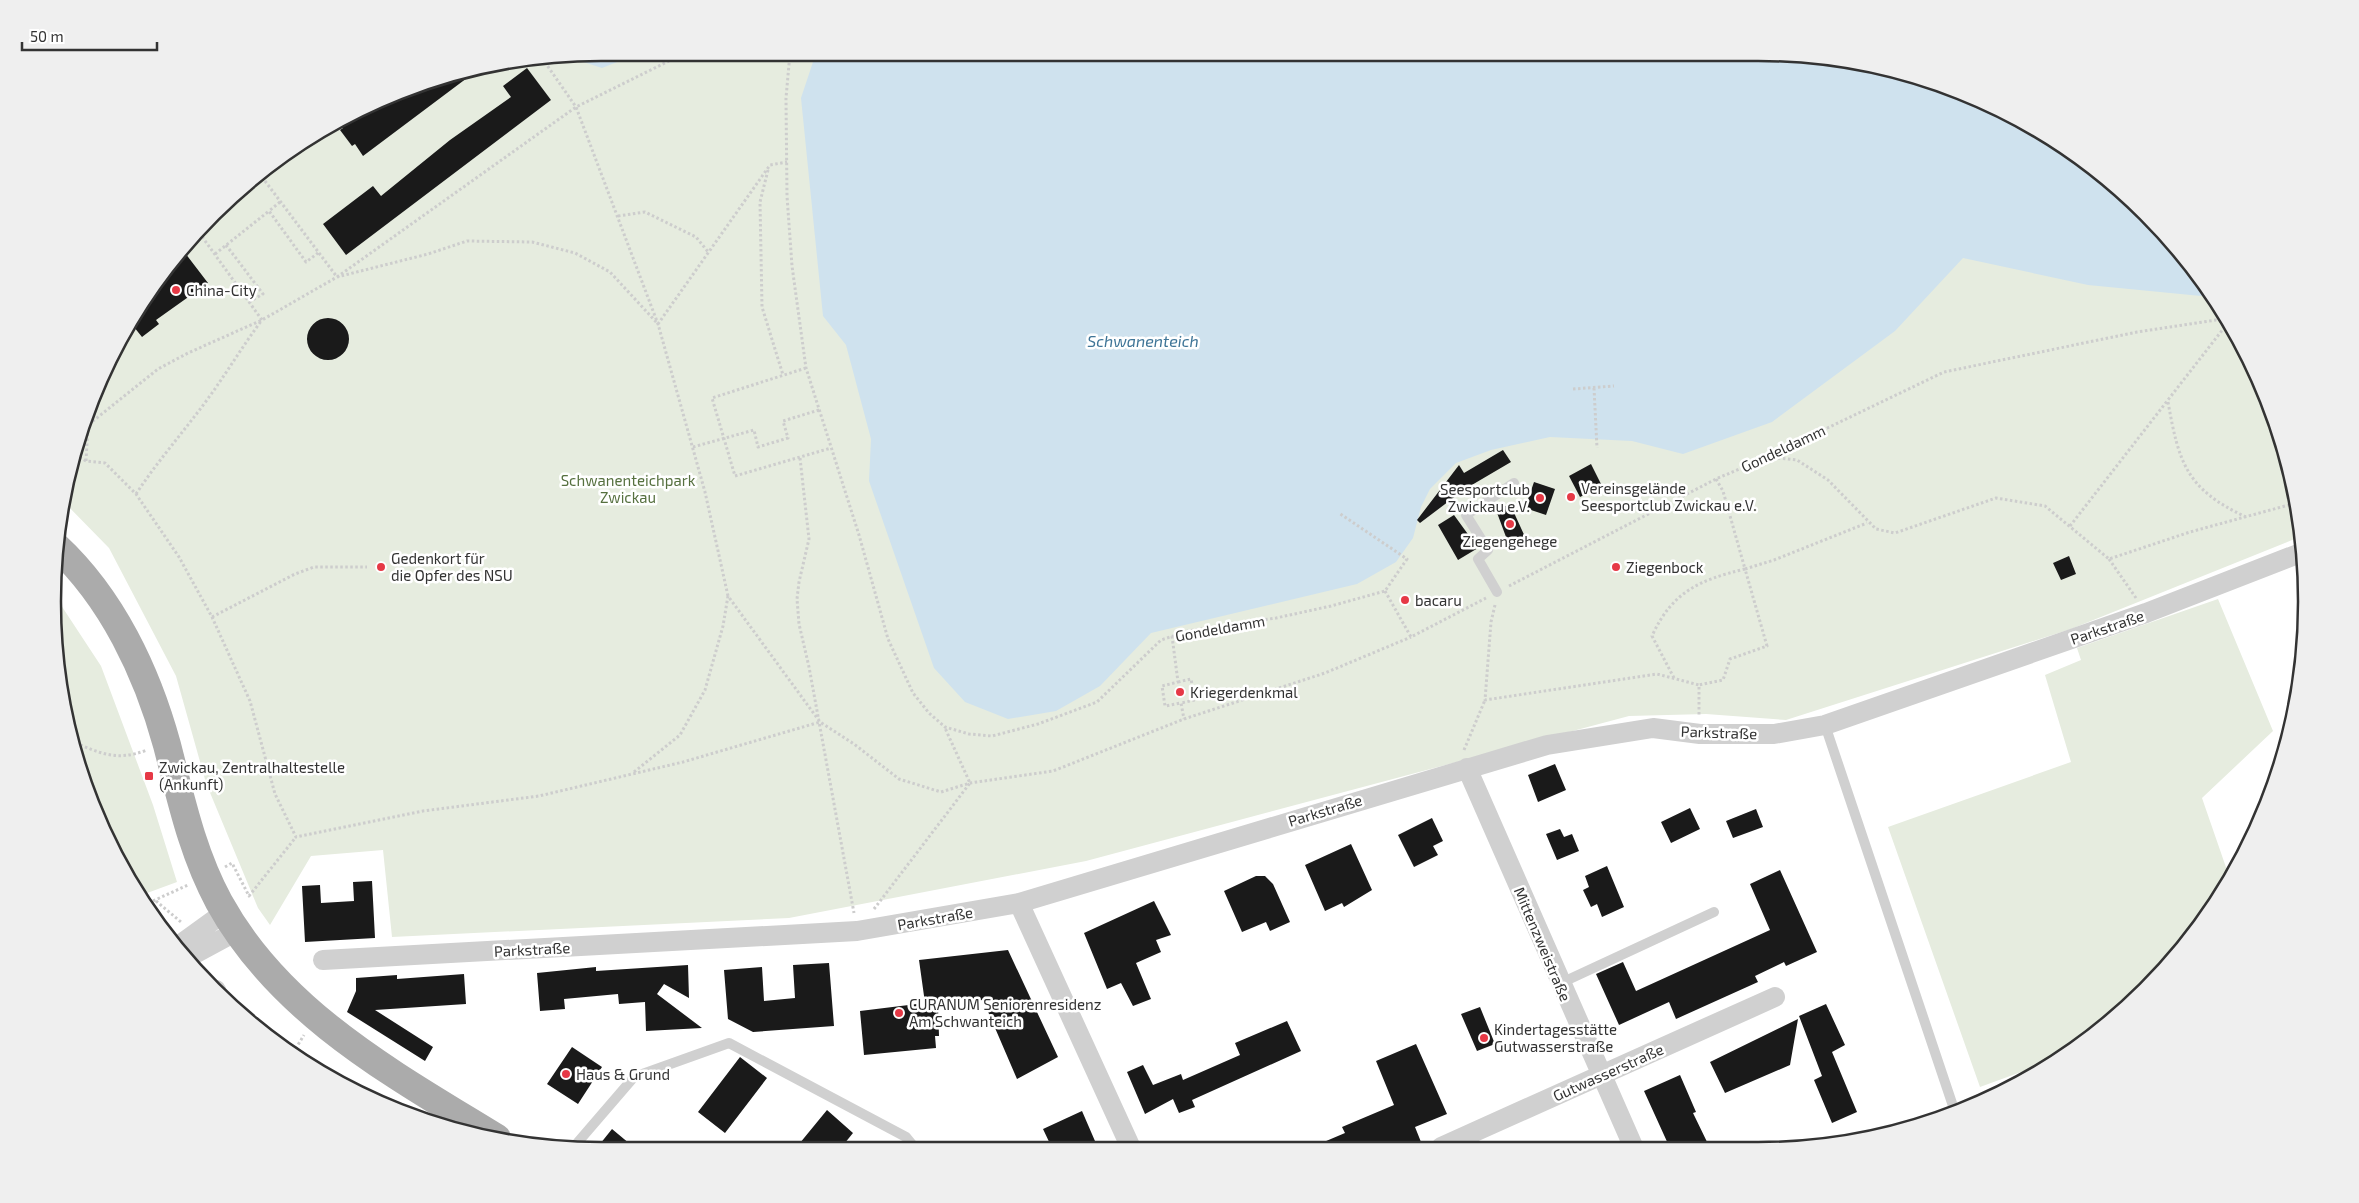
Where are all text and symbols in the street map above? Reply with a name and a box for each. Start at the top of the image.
scale bar [22,20,158,52]
text: 50 m [30,27,64,45]
place label: China-City [186,281,257,299]
marker: China-City [170,284,182,296]
water label: Schwanenteich [1087,331,1199,350]
street label: Gondeldamm [1738,421,1828,475]
park label: Schwanenteichpark Zwickau [561,471,696,506]
place label: Vereinsgelände Seesportclub Zwickau e.V. [1581,479,1757,514]
place label: Seesportclub Zwickau e.V. [1440,480,1530,515]
marker: Vereinsgelände Seesportclub Zwickau e.V. [1565,491,1577,503]
marker: Seesportclub Zwickau e.V. [1534,492,1546,504]
marker: Ziegengehege [1504,518,1516,530]
place label: Ziegengehege [1463,532,1557,550]
place label: Gedenkort für die Opfer des NSU [391,549,513,584]
place label: Ziegenbock [1626,558,1704,576]
marker: Gedenkort für die Opfer des NSU [375,561,387,573]
marker: Ziegenbock [1610,561,1622,573]
place label: bacaru [1415,591,1462,609]
marker: bacaru [1399,594,1411,606]
street label: Parkstraße [2068,606,2146,648]
street label: Gondeldamm [1174,611,1266,645]
place label: Kriegerdenkmal [1190,683,1298,701]
marker: Kriegerdenkmal [1174,686,1186,698]
street label: Parkstraße [1680,722,1758,742]
place label: Zwickau, Zentralhaltestelle (Ankunft) [159,758,345,793]
marker: Zwickau, Zentralhaltestelle (Ankunft) [143,770,155,782]
street label: Parkstraße [1286,790,1364,830]
street label: Mittenzweistraße [1511,884,1575,1004]
street label: Parkstraße [896,902,974,934]
street label: Parkstraße [493,938,571,960]
place label: CURANUM Seniorenresidenz Am Schwanteich [909,995,1101,1030]
marker: CURANUM Seniorenresidenz Am Schwanteich [893,1007,905,1019]
place label: Kindertagesstätte Gutwasserstraße [1494,1020,1617,1055]
marker: Kindertagesstätte Gutwasserstraße [1478,1032,1490,1044]
street label: Gutwasserstraße [1550,1040,1666,1104]
place label: Haus & Grund [576,1065,670,1083]
marker: Haus & Grund [560,1068,572,1080]

